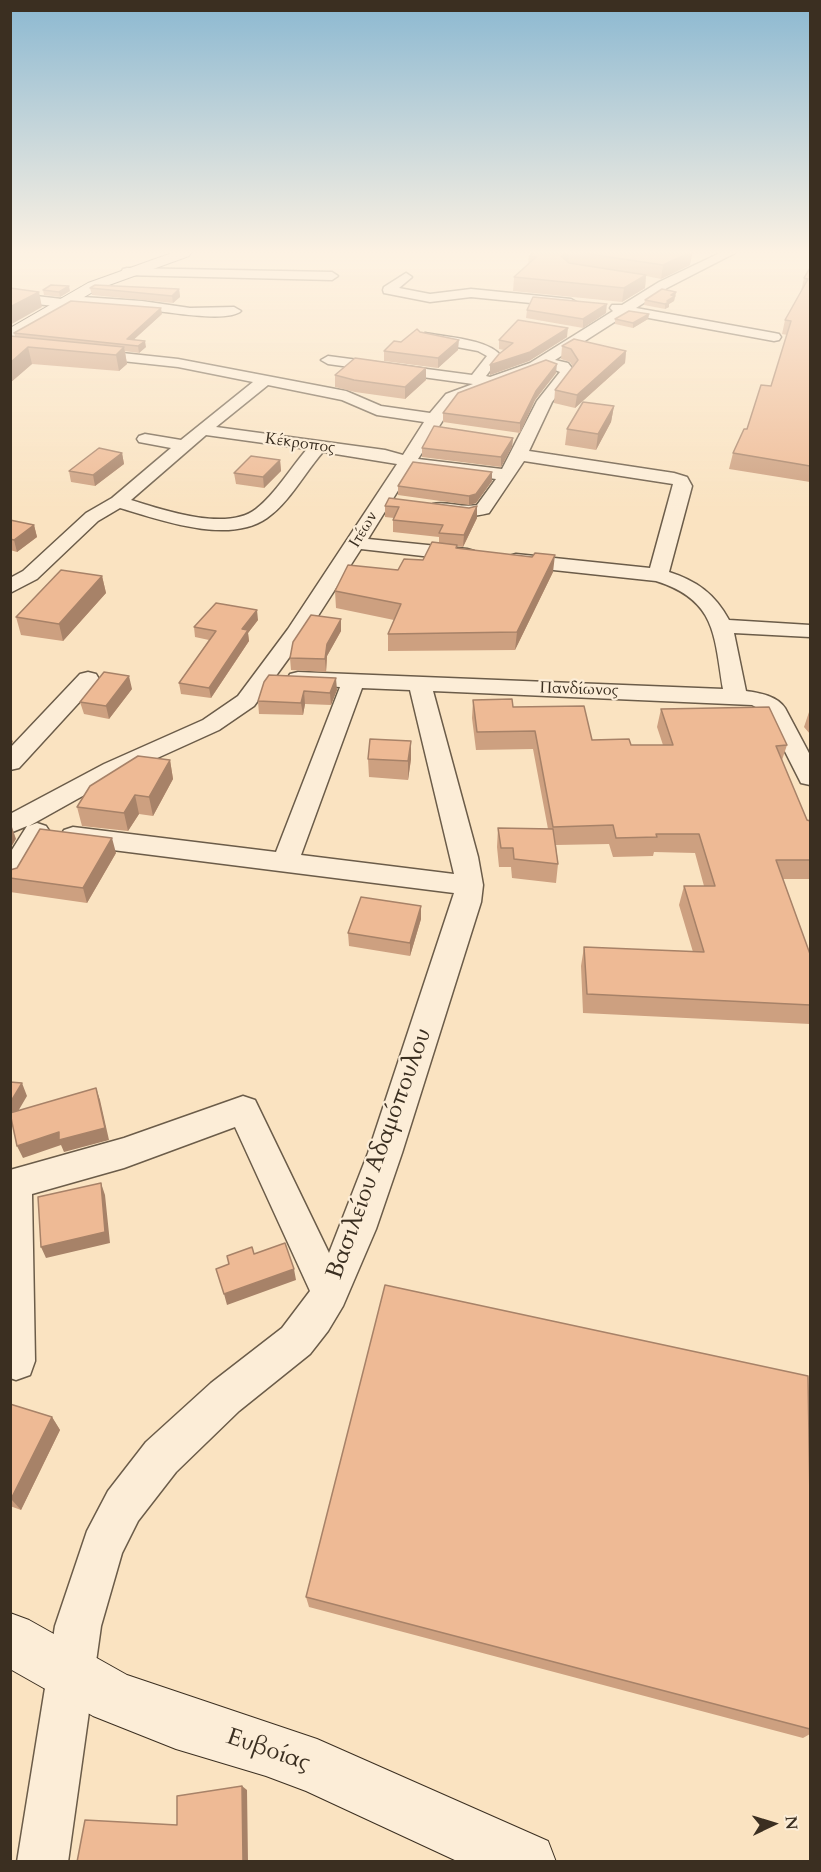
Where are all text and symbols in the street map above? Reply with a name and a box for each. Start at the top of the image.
street label: Κέκροπος [264,430,336,458]
street label: Ιτέων [346,508,382,552]
street label: Πανδίωνος [539,679,619,701]
street label: Βασιλείου Αδαμόπουλου [321,1025,439,1283]
street label: Ευβοίας [222,1723,314,1779]
north arrow [743,1794,803,1854]
text: N [779,1815,802,1830]

